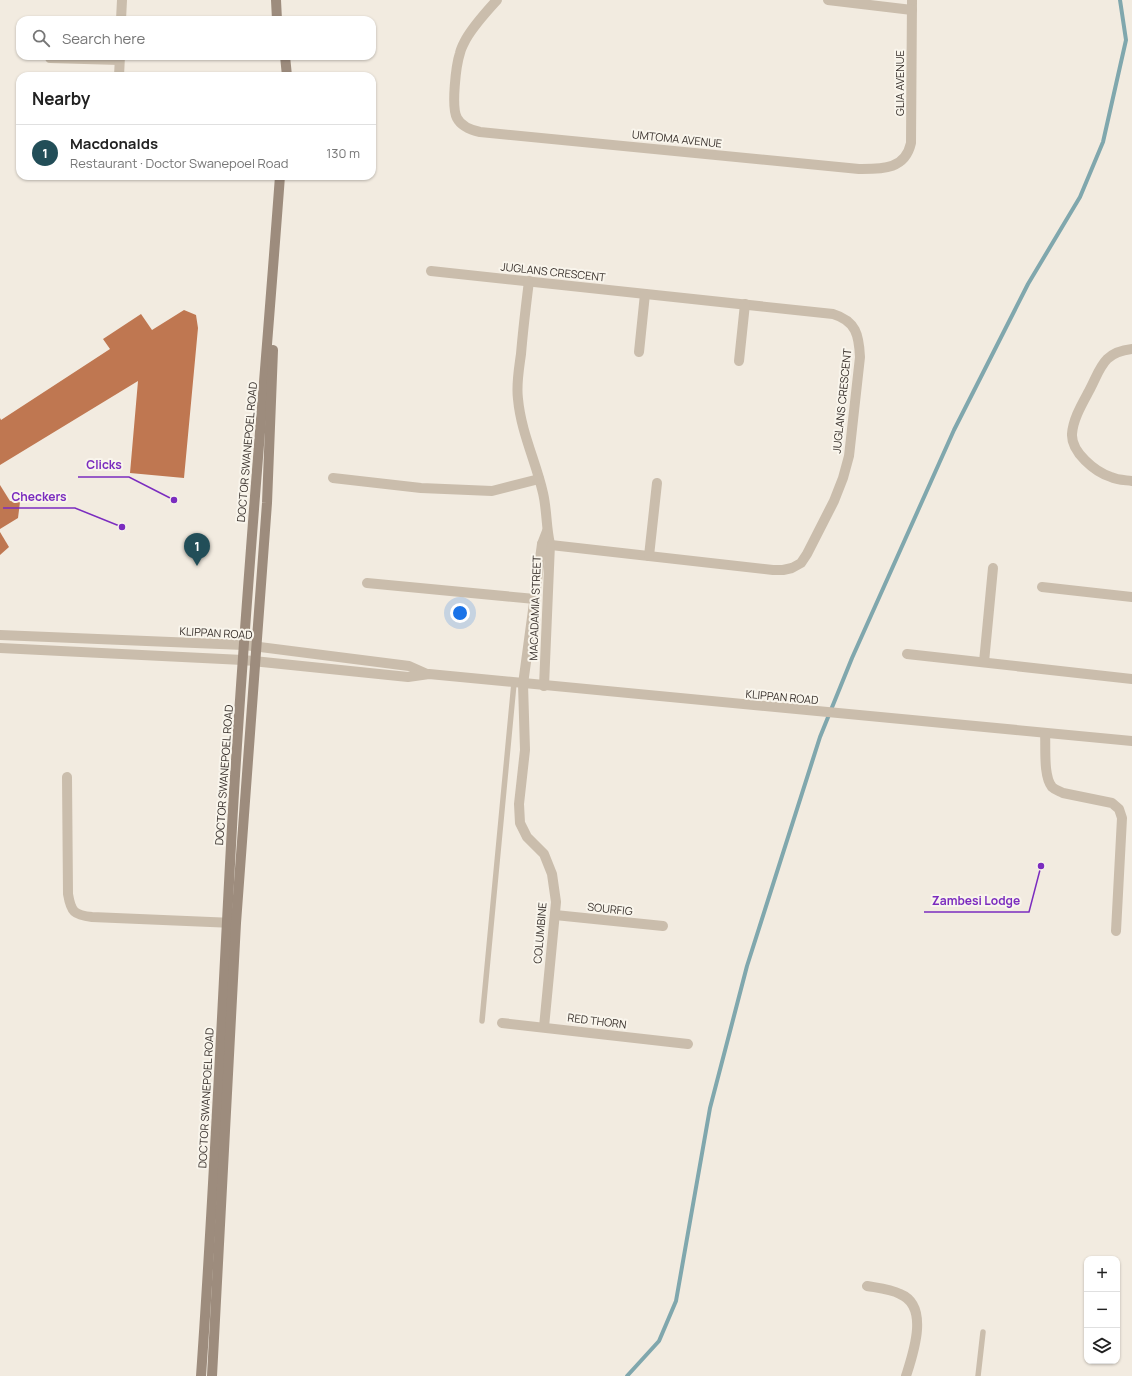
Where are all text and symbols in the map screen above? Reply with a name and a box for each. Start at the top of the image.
search box [16,16,376,60]
icon: search [30,27,52,49]
text: Search here [62,28,145,49]
street label: GLIA AVENUE [892,50,907,116]
text: Nearby [32,87,90,110]
street label: UMTOMA AVENUE [631,126,723,151]
text: Macdonalds [70,133,158,154]
text: 1 [42,144,48,162]
text: 130 m [326,144,360,162]
text: Restaurant · Doctor Swanepoel Road [70,154,288,172]
street label: JUGLANS CRESCENT [500,259,607,285]
street label: JUGLANS CRESCENT [829,347,855,454]
street label: DOCTOR SWANEPOEL ROAD [233,381,260,523]
callout: Clicks [78,453,129,477]
text: Clicks [86,456,122,473]
callout: Checkers [3,484,75,508]
text: Checkers [11,488,67,505]
pin: 1 [184,533,210,566]
street label: MACADAMIA STREET [525,555,544,661]
your location [450,603,470,623]
street label: KLIPPAN ROAD [179,623,253,642]
street label: KLIPPAN ROAD [745,686,819,707]
street label: DOCTOR SWANEPOEL ROAD [211,704,236,846]
callout: Zambesi Lodge [924,888,1029,912]
text: Zambesi Lodge [932,892,1020,909]
street label: SOURFIG [587,899,634,918]
street label: COLUMBINE [529,902,550,964]
street label: RED THORN [567,1009,627,1032]
street label: DOCTOR SWANEPOEL ROAD [194,1027,217,1169]
map controls [1084,1256,1120,1364]
button: + [1084,1256,1120,1292]
button: − [1084,1292,1120,1328]
button: layers [1084,1328,1120,1364]

